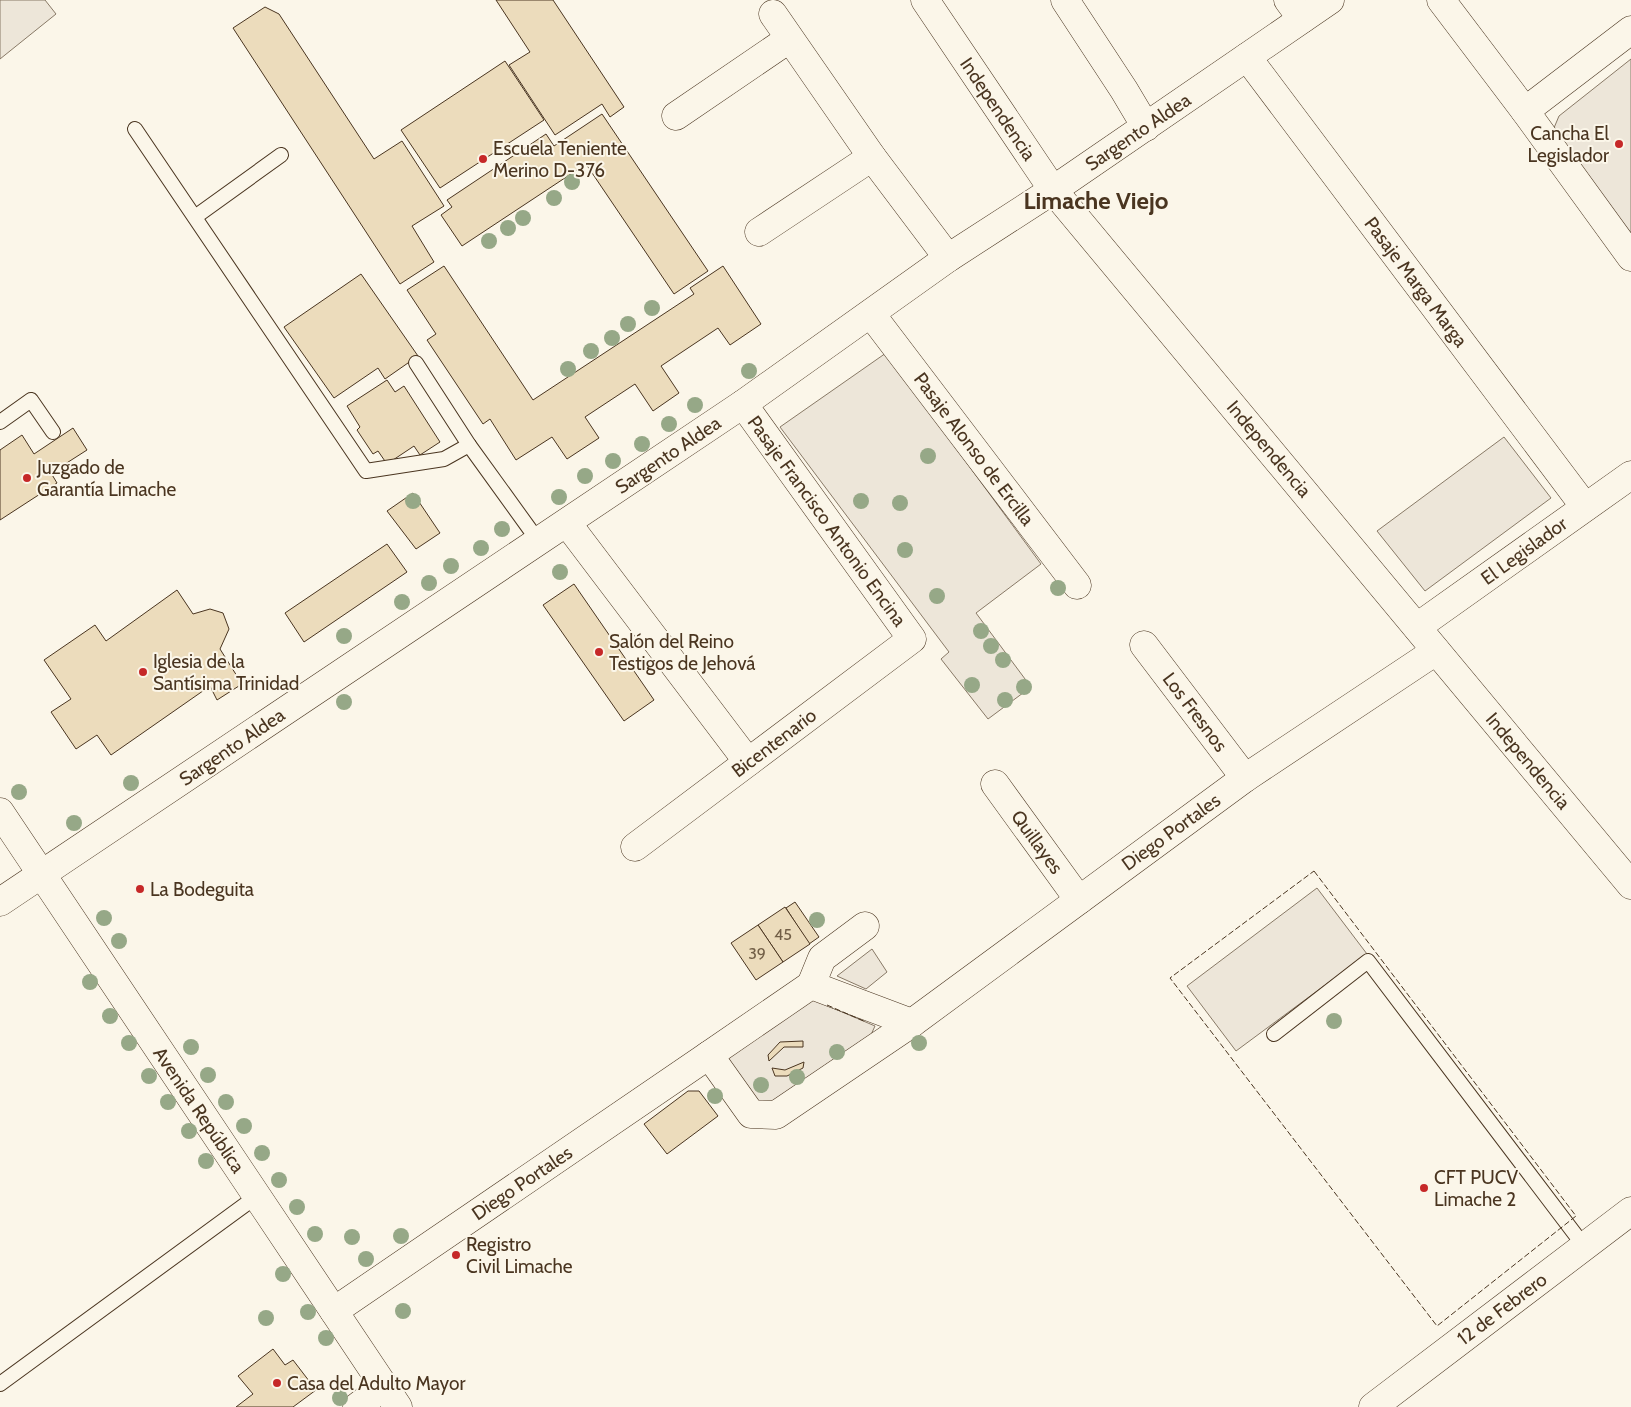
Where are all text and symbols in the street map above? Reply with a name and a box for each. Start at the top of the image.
street label: Independencia [955,53,1041,165]
street label: Sargento Aldea [1081,88,1195,176]
place label: Cancha El Legislador [1528,122,1610,167]
place label: Escuela Teniente Merino D-376 [493,137,627,182]
marker: Cancha El Legislador [1613,138,1625,150]
marker: Escuela Teniente Merino D-376 [477,153,489,165]
district label: Limache Viejo [1024,186,1169,215]
street label: Pasaje Marga Marga [1360,212,1472,352]
street label: Pasaje Alonso de Ercilla [909,368,1039,530]
street label: Independencia [1222,396,1316,502]
street label: Sargento Aldea [611,411,725,499]
street label: Pasaje Francisco Antonio Encina [743,411,911,631]
place label: Juzgado de Garantía Limache [36,456,176,501]
marker: Juzgado de Garantía Limache [21,472,33,484]
street label: El Legislador [1477,512,1571,590]
place label: Salón del Reino Testigos de Jehová [609,630,756,675]
marker: Salón del Reino Testigos de Jehová [593,646,605,658]
place label: Iglesia de la Santísima Trinidad [153,650,299,695]
marker: Iglesia de la Santísima Trinidad [137,666,149,678]
street label: Los Fresnos [1158,668,1232,756]
street label: Sargento Aldea [175,703,289,791]
street label: Bicentenario [727,704,821,782]
street label: Independencia [1481,708,1575,814]
street label: Diego Portales [1117,788,1225,875]
street label: Quillayes [1006,806,1068,878]
place label: La Bodeguita [150,878,254,901]
marker: La Bodeguita [134,883,146,895]
house number: 45 [774,925,792,944]
house number: 39 [748,944,766,963]
street label: Avenida República [148,1043,250,1177]
street label: Diego Portales [467,1141,577,1225]
place label: CFT PUCV Limache 2 [1434,1166,1518,1211]
marker: CFT PUCV Limache 2 [1418,1182,1430,1194]
place label: Registro Civil Limache [466,1233,573,1278]
marker: Registro Civil Limache [450,1249,462,1261]
street label: 12 de Febrero [1453,1268,1551,1350]
place label: Casa del Adulto Mayor [287,1372,465,1395]
marker: Casa del Adulto Mayor [271,1377,283,1389]

